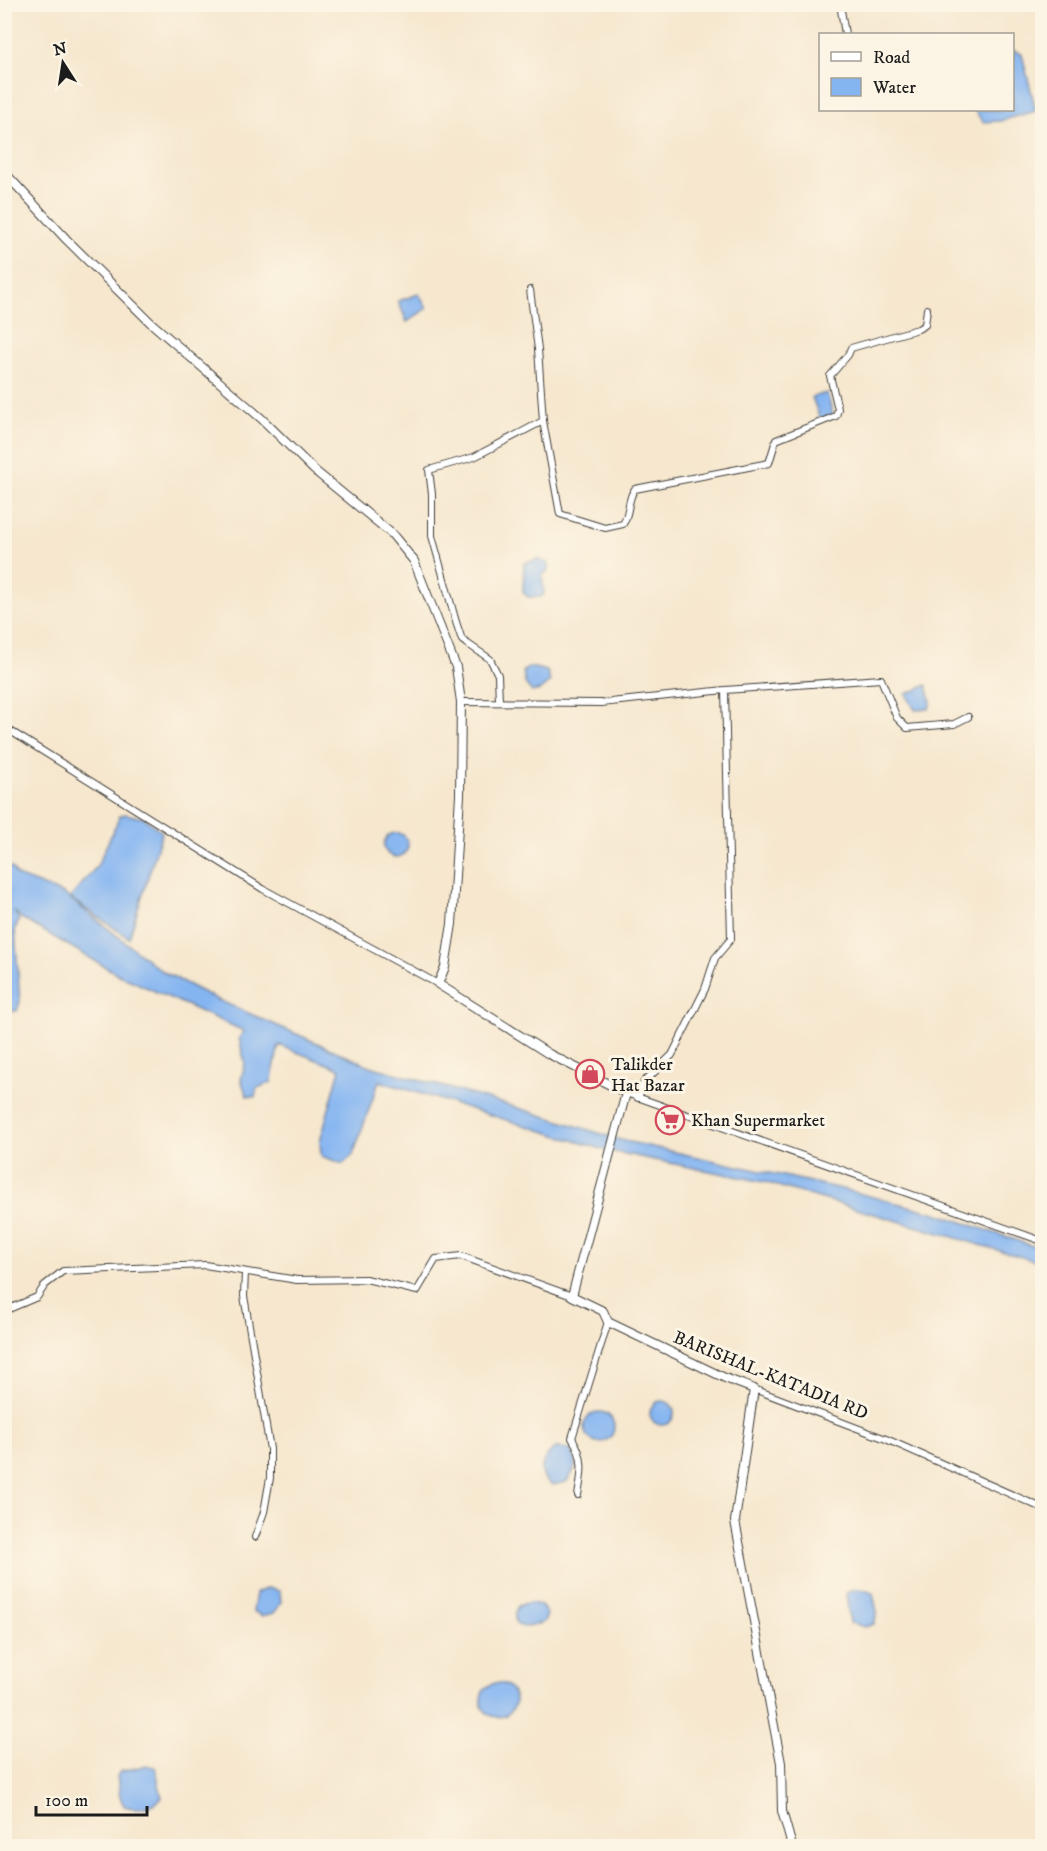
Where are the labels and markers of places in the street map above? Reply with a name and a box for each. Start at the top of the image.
place label: Talikder Hat Bazar [611,1054,685,1097]
shop icon: Talikder Hat Bazar [574,1058,606,1090]
supermarket icon: Khan Supermarket [654,1104,686,1136]
place label: Khan Supermarket [691,1110,825,1132]

